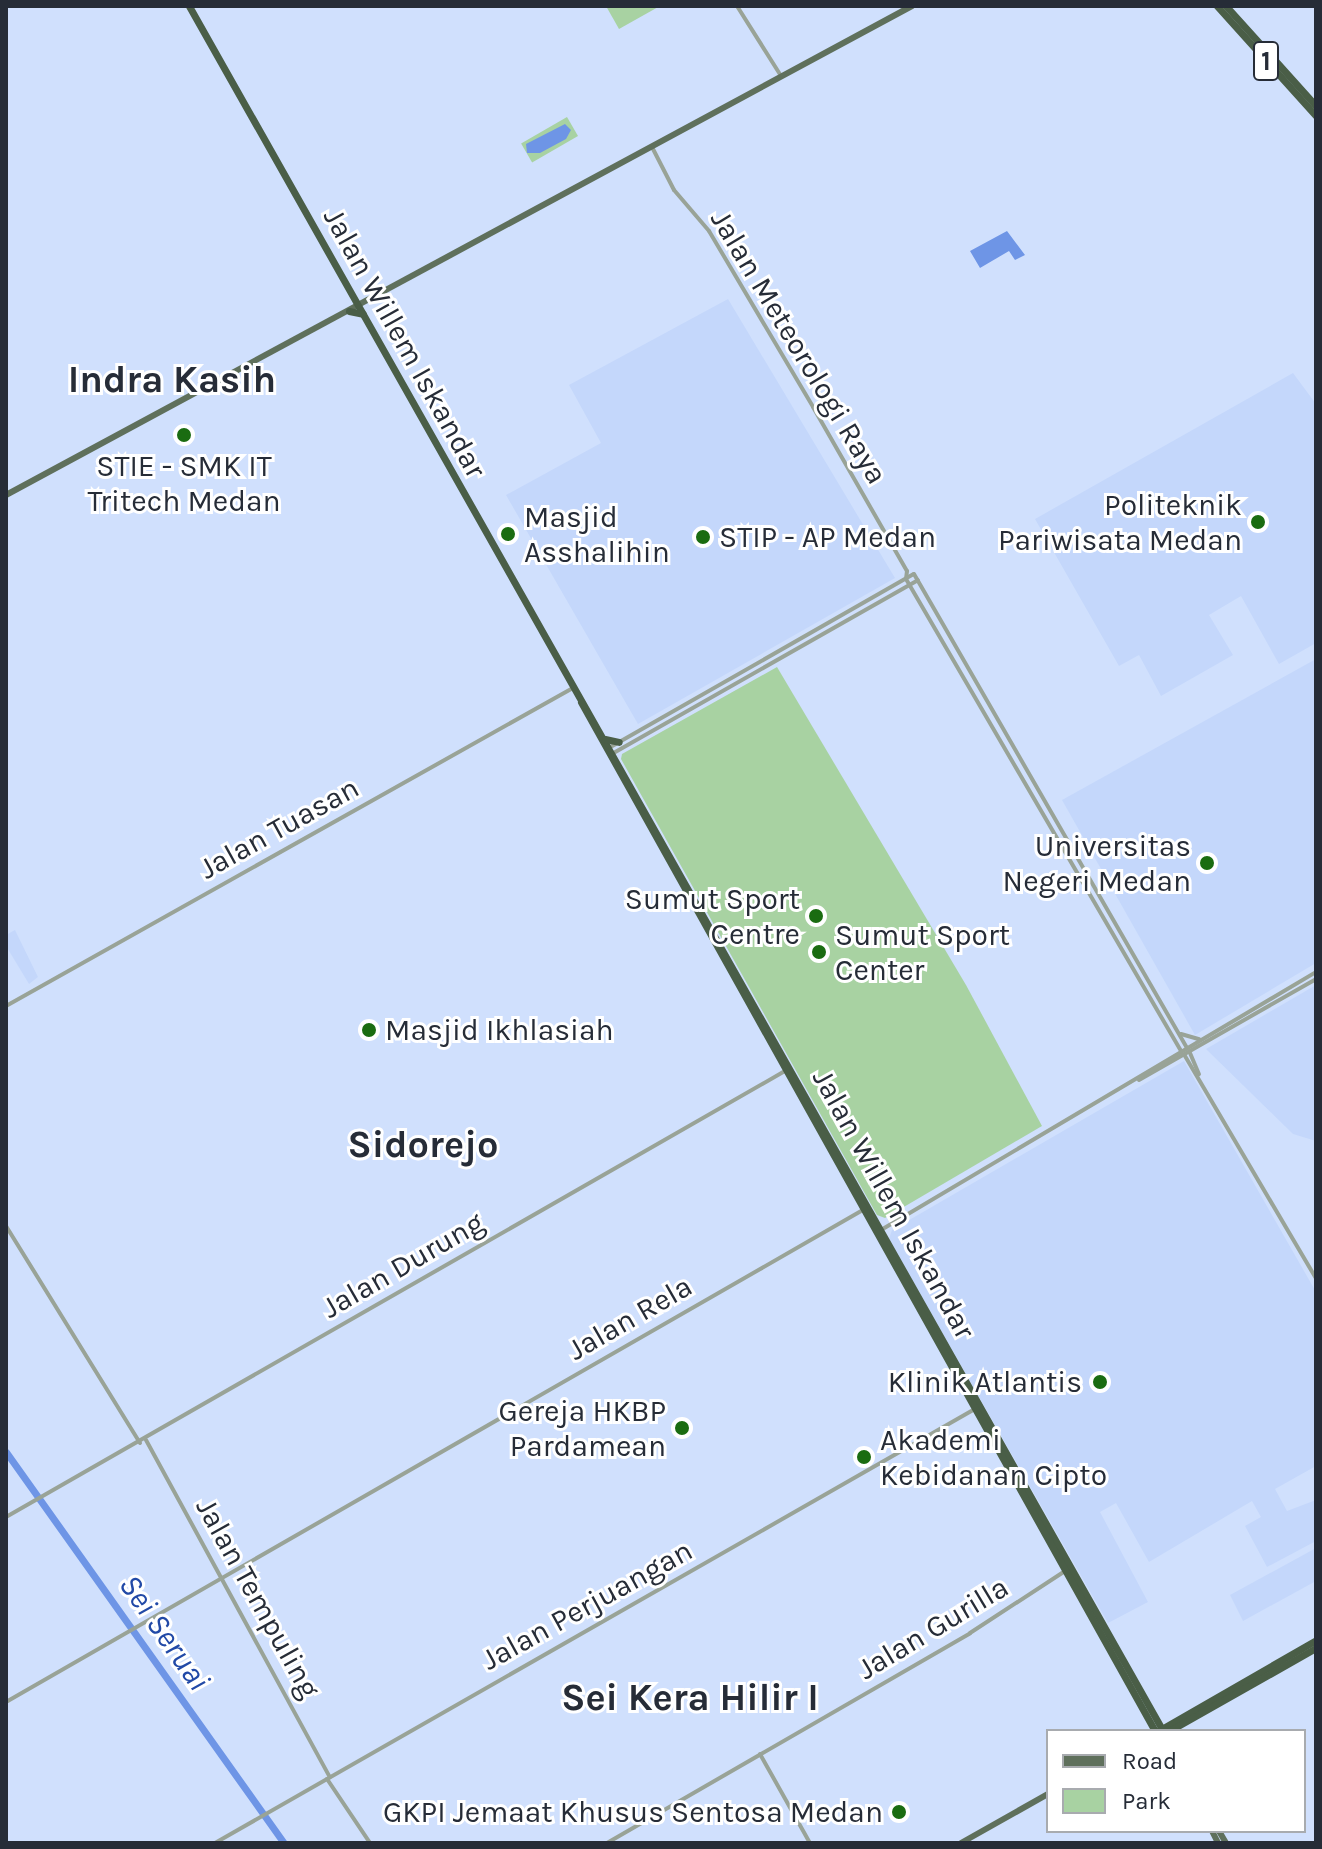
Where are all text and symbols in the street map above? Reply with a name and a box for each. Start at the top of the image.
road number: 1 [1252,37,1280,85]
street label: Jalan Willem Iskandar [316,202,494,484]
street label: Jalan Meteorologi Raya [703,204,895,490]
district label: Indra Kasih [68,357,276,403]
marker: STIE - SMK IT Tritech Medan [175,426,193,444]
place label: STIE - SMK IT Tritech Medan [87,448,281,518]
place label: Politeknik Pariwisata Medan [998,487,1242,558]
place label: Masjid Asshalihin [524,499,670,570]
marker: Politeknik Pariwisata Medan [1249,513,1267,531]
place label: STIP - AP Medan [719,519,936,555]
marker: Masjid Asshalihin [499,525,517,543]
marker: STIP - AP Medan [694,528,712,546]
street label: Jalan Tuasan [193,769,365,887]
place label: Universitas Negeri Medan [1003,828,1191,898]
marker: Universitas Negeri Medan [1198,854,1216,872]
place label: Sumut Sport Centre [625,881,800,952]
marker: Sumut Sport Centre [807,907,825,925]
place label: Sumut Sport Center [835,917,1010,988]
marker: Sumut Sport Center [810,943,828,961]
place label: Masjid Ikhlasiah [385,1012,614,1048]
marker: Masjid Ikhlasiah [360,1021,378,1039]
street label: Jalan Willem Iskandar [805,1063,983,1345]
district label: Sidorejo [348,1122,498,1168]
street label: Jalan Durung [316,1204,490,1326]
street label: Jalan Rela [561,1268,699,1368]
place label: Klinik Atlantis [888,1364,1082,1400]
marker: Klinik Atlantis [1089,1371,1111,1393]
place label: Gereja HKBP Pardamean [498,1393,666,1464]
marker: Gereja HKBP Pardamean [673,1419,691,1437]
place label: Akademi Kebidanan Cipto [880,1422,1107,1492]
marker: Akademi Kebidanan Cipto [855,1448,873,1466]
street label: Jalan Tempuling [188,1492,328,1704]
street label: Jalan Perjuangan [475,1532,699,1678]
water label: Sei Seruai [110,1567,218,1699]
street label: Jalan Gurilla [851,1569,1015,1687]
district label: Sei Kera Hilir I [561,1675,819,1721]
legend [1046,1729,1306,1833]
text: Road [1122,1747,1177,1775]
text: Park [1122,1787,1171,1815]
place label: GKPI Jemaat Khusus Sentosa Medan [383,1794,883,1830]
marker: GKPI Jemaat Khusus Sentosa Medan [890,1803,908,1821]

